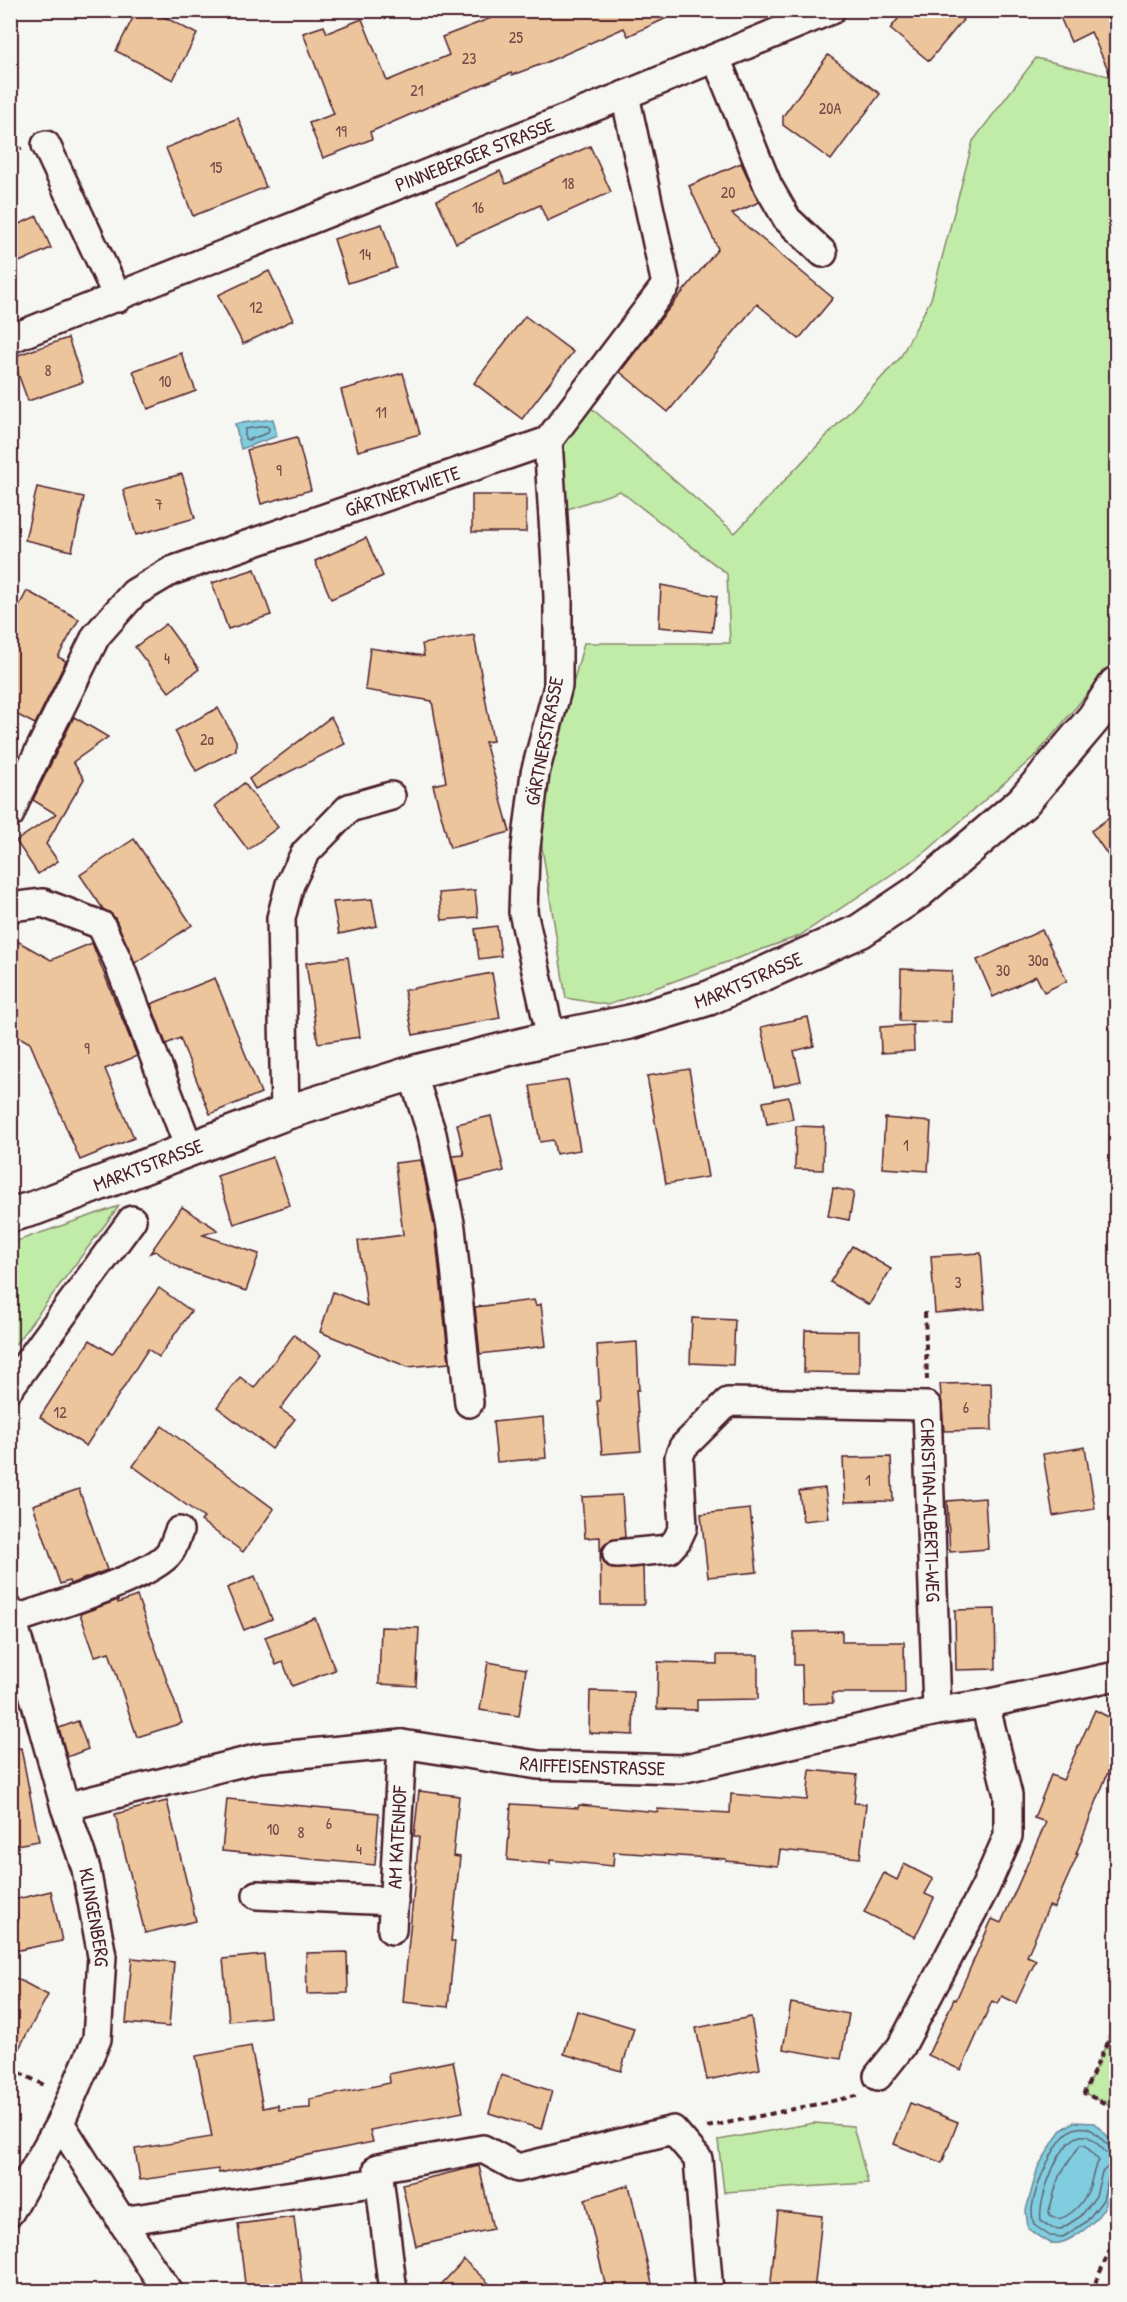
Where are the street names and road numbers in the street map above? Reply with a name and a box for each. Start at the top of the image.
street label: PINNEBERGER STRASSE [391,110,558,198]
street label: GÄRTNERTWIETE [341,458,464,523]
street label: GÄRTNERSTRASSE [518,674,569,808]
street label: MARKTSTRASSE [691,944,806,1015]
street label: MARKTSTRASSE [89,1131,207,1198]
street label: CHRISTIAN-ALBERTI-WEG [914,1417,947,1603]
street label: RAIFFEISENSTRASSE [518,1748,666,1782]
street label: AM KATENHOF [380,1784,413,1889]
street label: KLINGENBERG [73,1865,116,1968]

